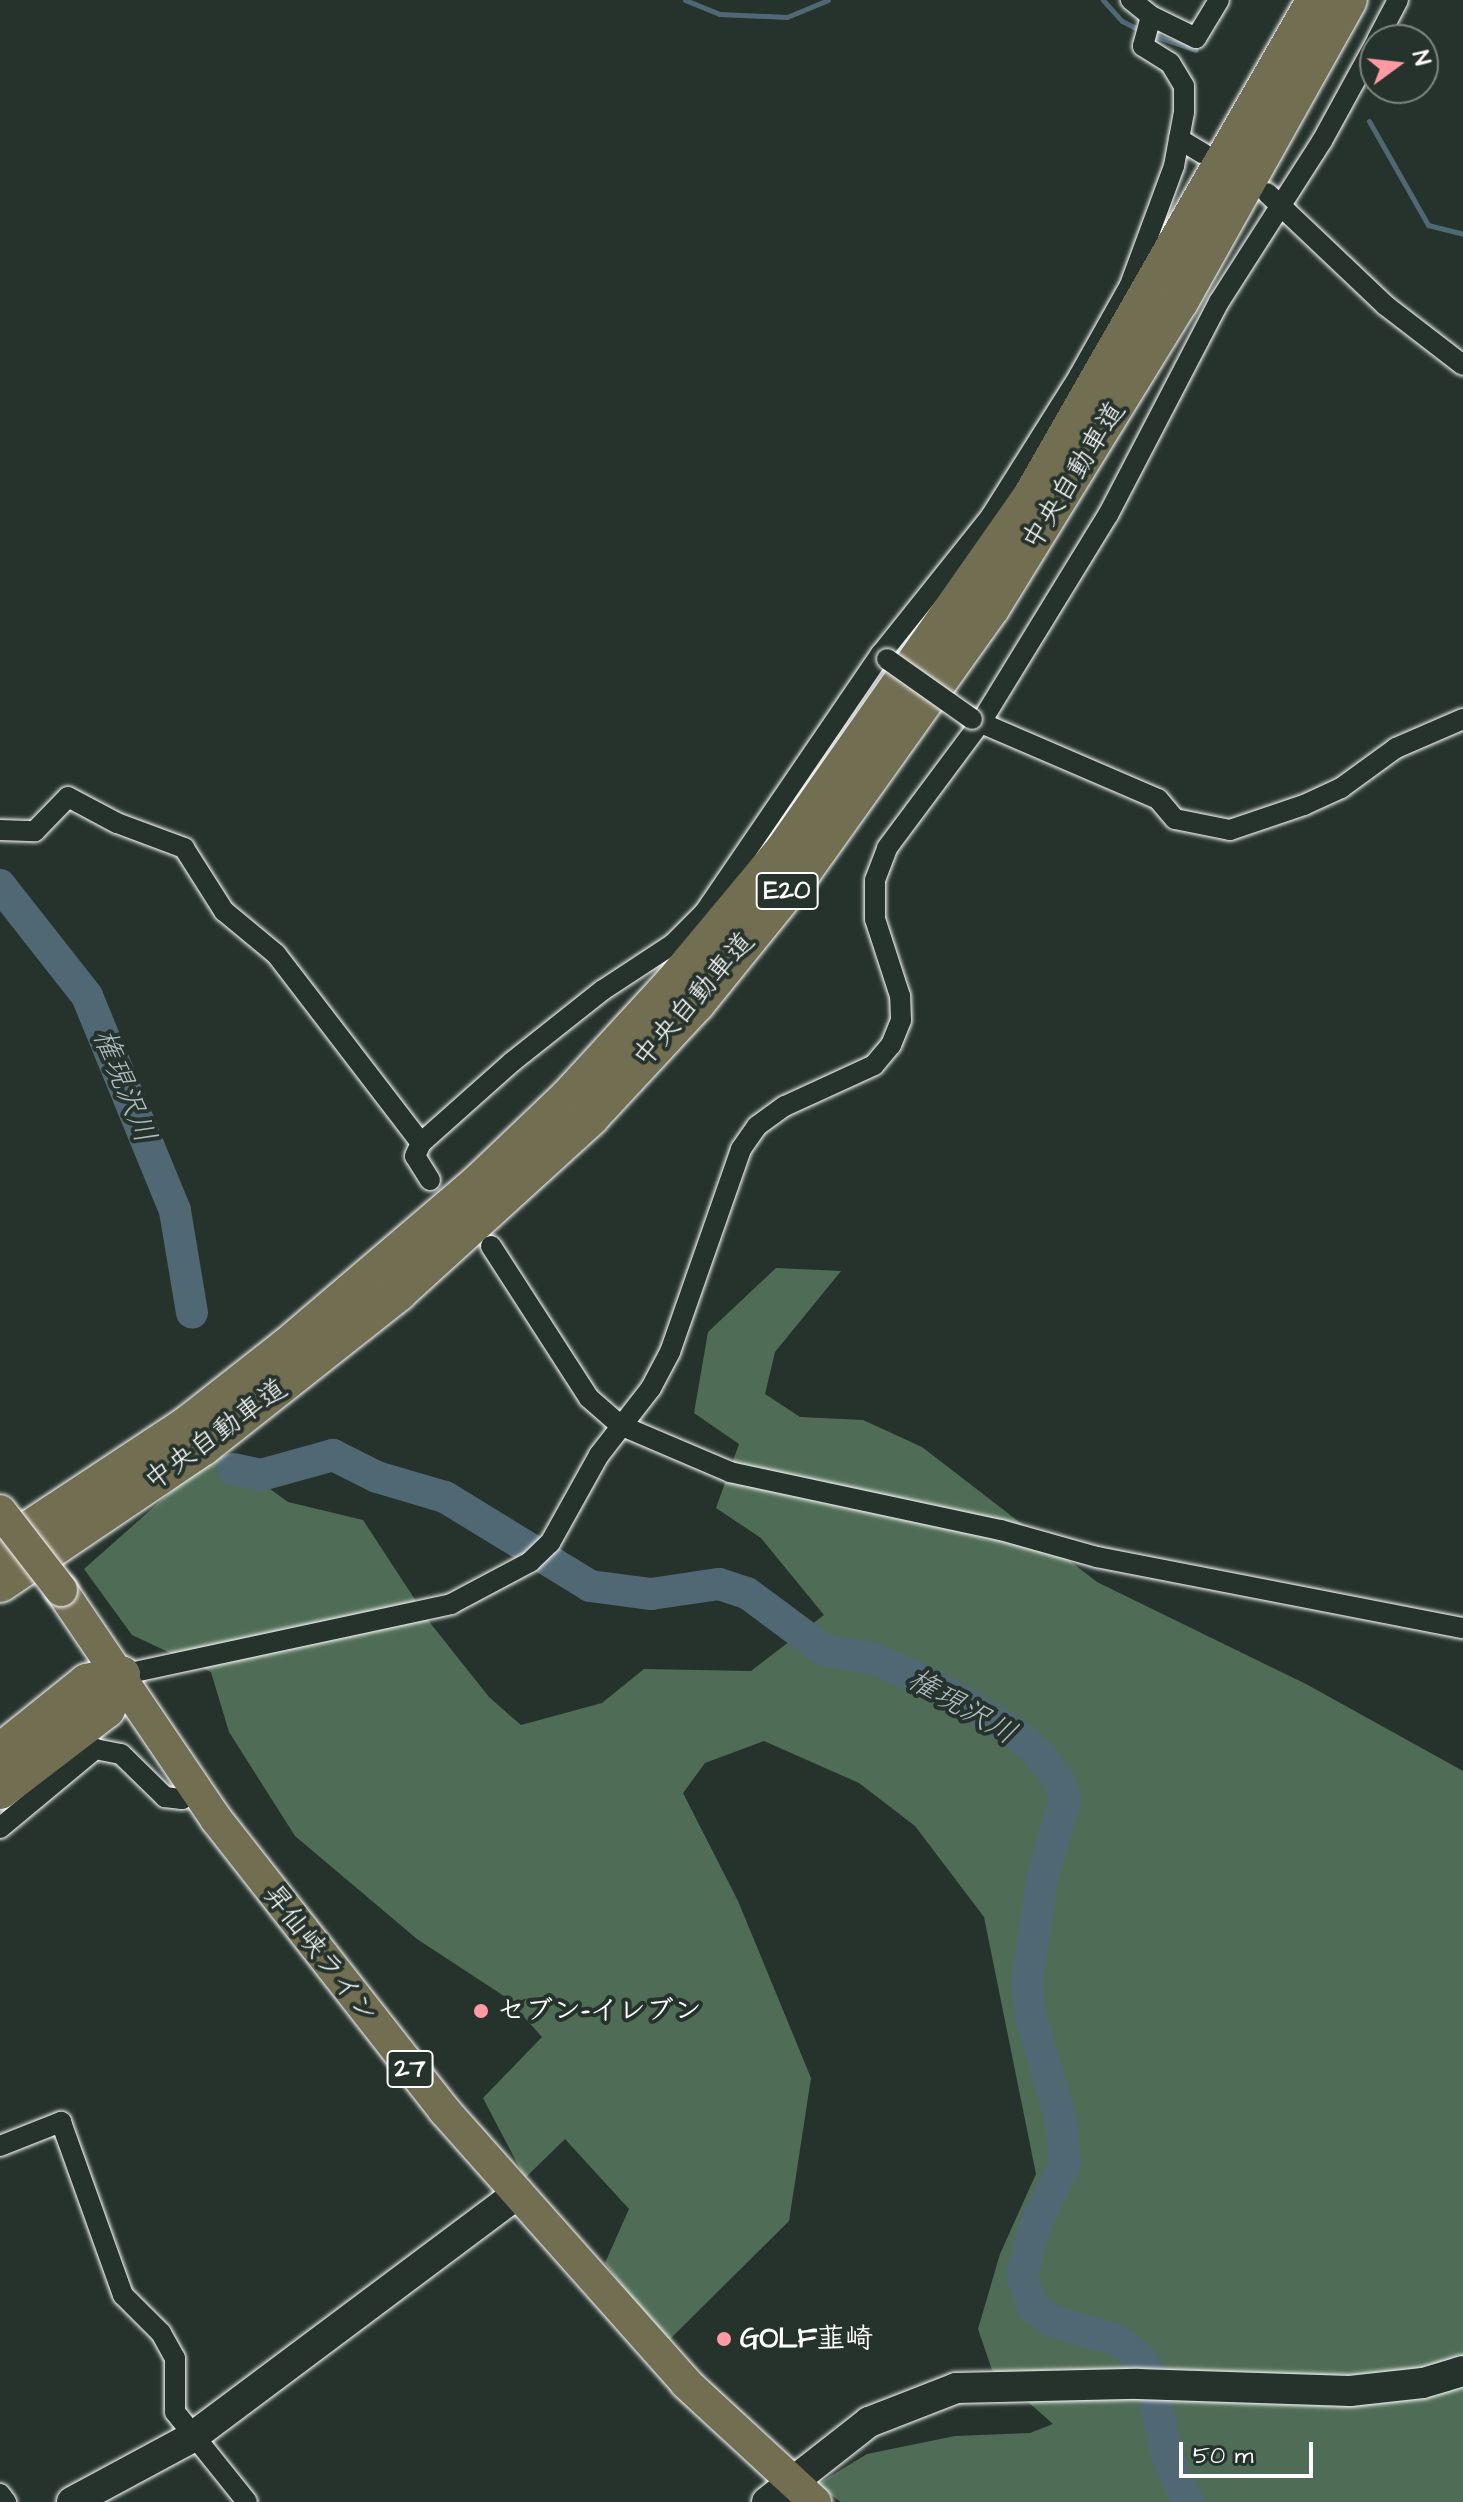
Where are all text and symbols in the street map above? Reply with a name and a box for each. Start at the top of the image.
north arrow [1359,24,1439,104]
text: N [1404,47,1437,69]
street label: 中央自動車道 [1015,396,1133,556]
road number: E20 [755,869,819,913]
street label: 中央自動車道 [626,926,762,1074]
water label: 権現沢川 [85,1024,163,1148]
street label: 中央自動車道 [138,1372,294,1498]
water label: 権現沢川 [901,1661,1023,1753]
street label: 昇仙峡ライン [255,1877,385,2031]
place label: セブン-イレブン [497,1994,702,2028]
marker: セブン-イレブン [472,2002,490,2020]
road number: 27 [386,2047,434,2091]
place label: GOLF韮崎 [740,2322,873,2356]
marker: GOLF韮崎 [715,2330,733,2348]
scale bar [1183,2426,1317,2476]
text: 50 m [1193,2439,1253,2473]

